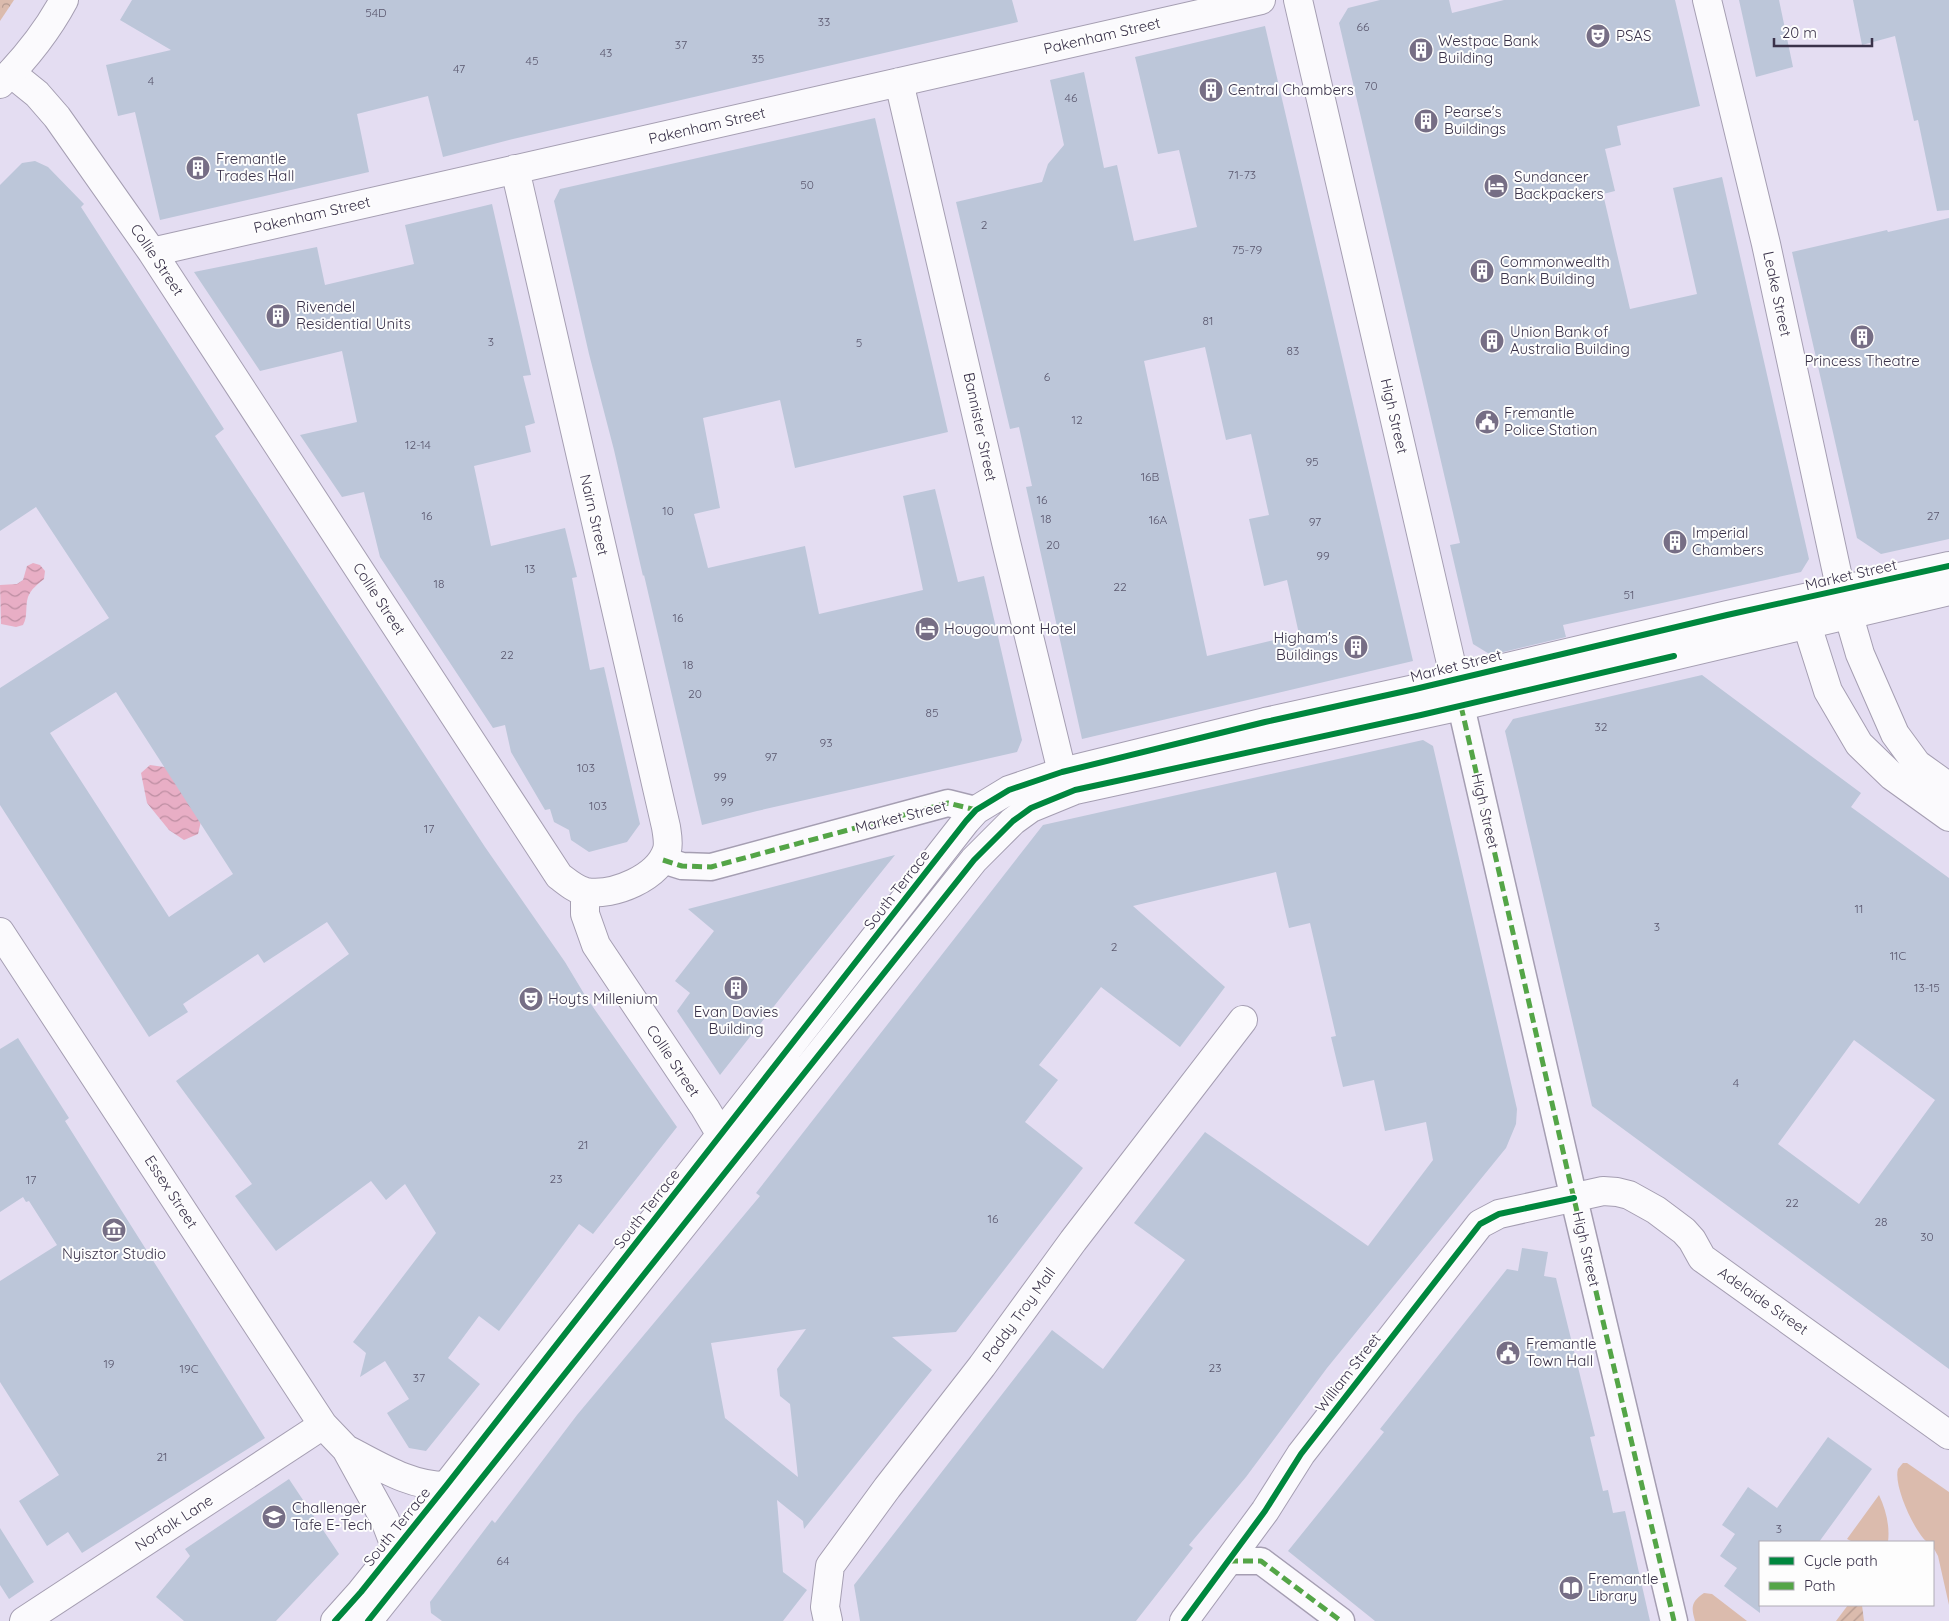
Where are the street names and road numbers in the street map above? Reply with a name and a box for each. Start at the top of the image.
street label: Pakenham Street [1042,13,1162,58]
street label: Pakenham Street [647,103,767,148]
street label: Pakenham Street [252,192,372,237]
street label: Collie Street [126,220,188,299]
street label: Leake Street [1759,249,1796,338]
street label: Bannister Street [960,371,1001,483]
street label: High Street [1377,376,1412,456]
street label: Nairn Street [576,472,613,557]
street label: Market Street [1803,555,1899,594]
street label: Collie Street [349,559,410,639]
street label: Market Street [1408,645,1504,686]
street label: High Street [1468,771,1503,851]
street label: Market Street [853,796,949,837]
street label: South Terrace [860,846,934,933]
street label: Collie Street [642,1021,704,1100]
street label: Essex Street [141,1152,202,1232]
street label: South Terrace [610,1165,684,1252]
street label: High Street [1569,1209,1604,1289]
street label: Adelaide Street [1715,1262,1812,1339]
street label: Paddy Troy Mall [978,1264,1059,1366]
street label: William Street [1311,1329,1385,1416]
street label: South Terrace [359,1483,434,1570]
street label: Norfolk Lane [131,1490,216,1555]

